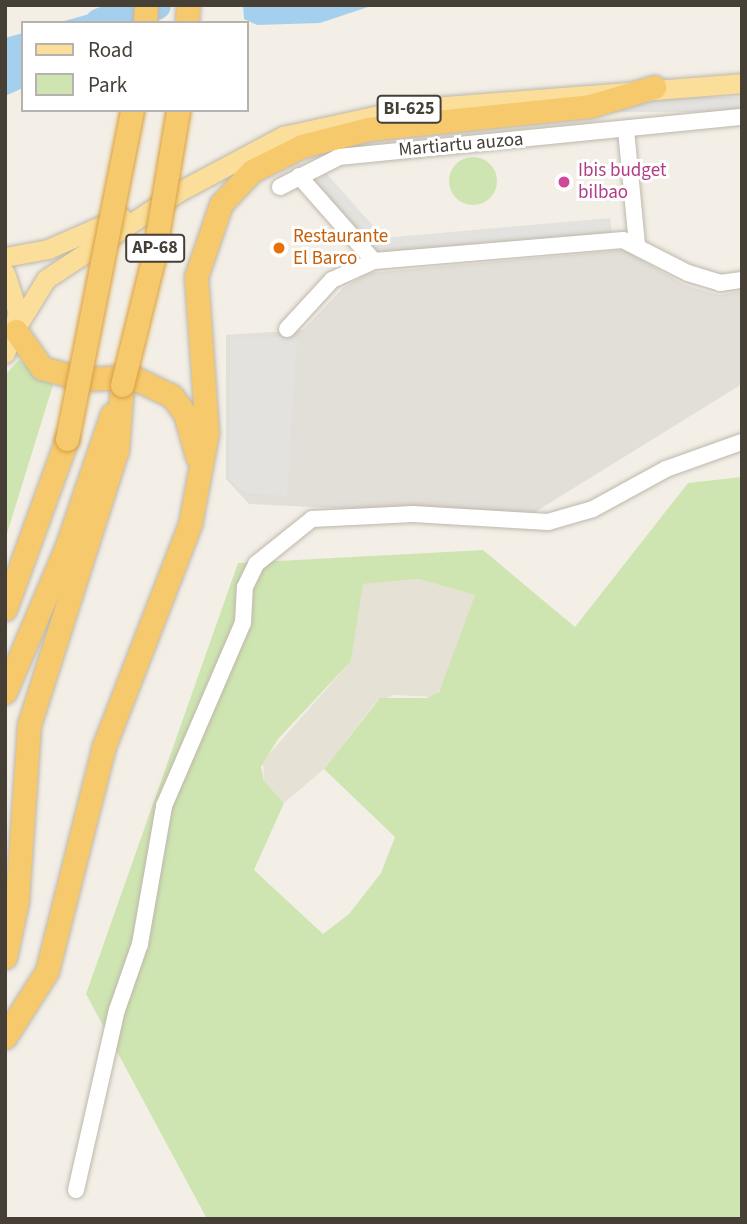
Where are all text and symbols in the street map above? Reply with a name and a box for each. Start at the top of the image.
legend [21,21,248,112]
text: Road [88,35,133,65]
text: Park [88,70,127,100]
road number: BI-625 [376,94,442,124]
street label: Martiartu auzoa [398,128,524,162]
place label: Ibis budget bilbao [578,160,666,204]
marker: Ibis budget bilbao [556,174,572,190]
place label: Restaurante El Barco [293,226,388,270]
road number: AP-68 [124,234,186,262]
marker: Restaurante El Barco [271,240,287,256]

